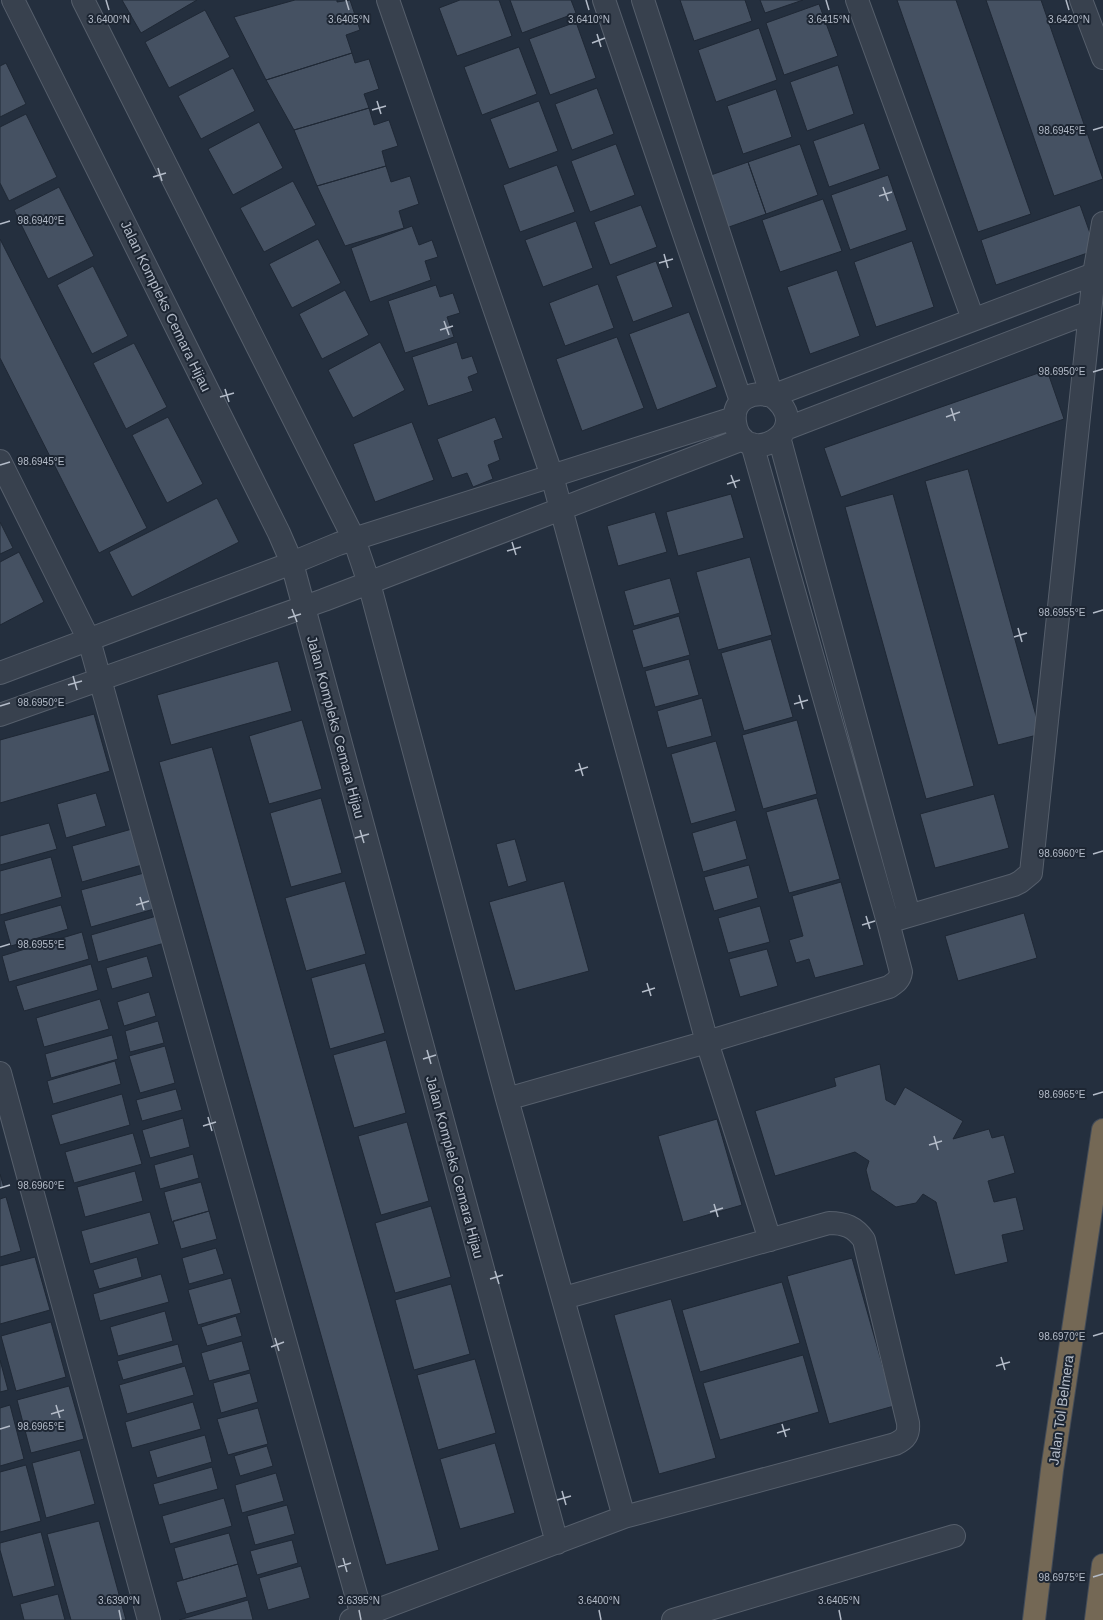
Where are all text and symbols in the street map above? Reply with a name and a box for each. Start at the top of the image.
text: 3.6400°N [88,14,130,25]
text: 3.6405°N [328,14,370,25]
text: 3.6410°N [568,14,610,25]
text: 3.6415°N [808,14,850,25]
text: 3.6420°N [1048,14,1090,25]
text: 98.6945°E [1039,125,1086,136]
text: 98.6940°E [18,215,65,226]
street label: Jalan Kompleks Cemara Hijau [118,218,214,394]
text: 98.6950°E [1039,366,1086,377]
text: 98.6945°E [18,456,65,467]
text: 98.6955°E [1039,607,1086,618]
street label: Jalan Kompleks Cemara Hijau [304,634,368,820]
text: 98.6950°E [18,697,65,708]
text: 98.6960°E [1039,848,1086,859]
text: 98.6955°E [18,939,65,950]
street label: Jalan Kompleks Cemara Hijau [423,1074,487,1260]
text: 98.6965°E [1039,1089,1086,1100]
text: 98.6960°E [18,1180,65,1191]
text: 98.6970°E [1039,1331,1086,1342]
street label: Jalan Tol Belmera [1045,1354,1077,1466]
text: 98.6965°E [18,1421,65,1432]
text: 98.6975°E [1039,1572,1086,1583]
text: 3.6390°N [98,1595,140,1606]
text: 3.6395°N [338,1595,380,1606]
text: 3.6400°N [578,1595,620,1606]
text: 3.6405°N [818,1595,860,1606]

